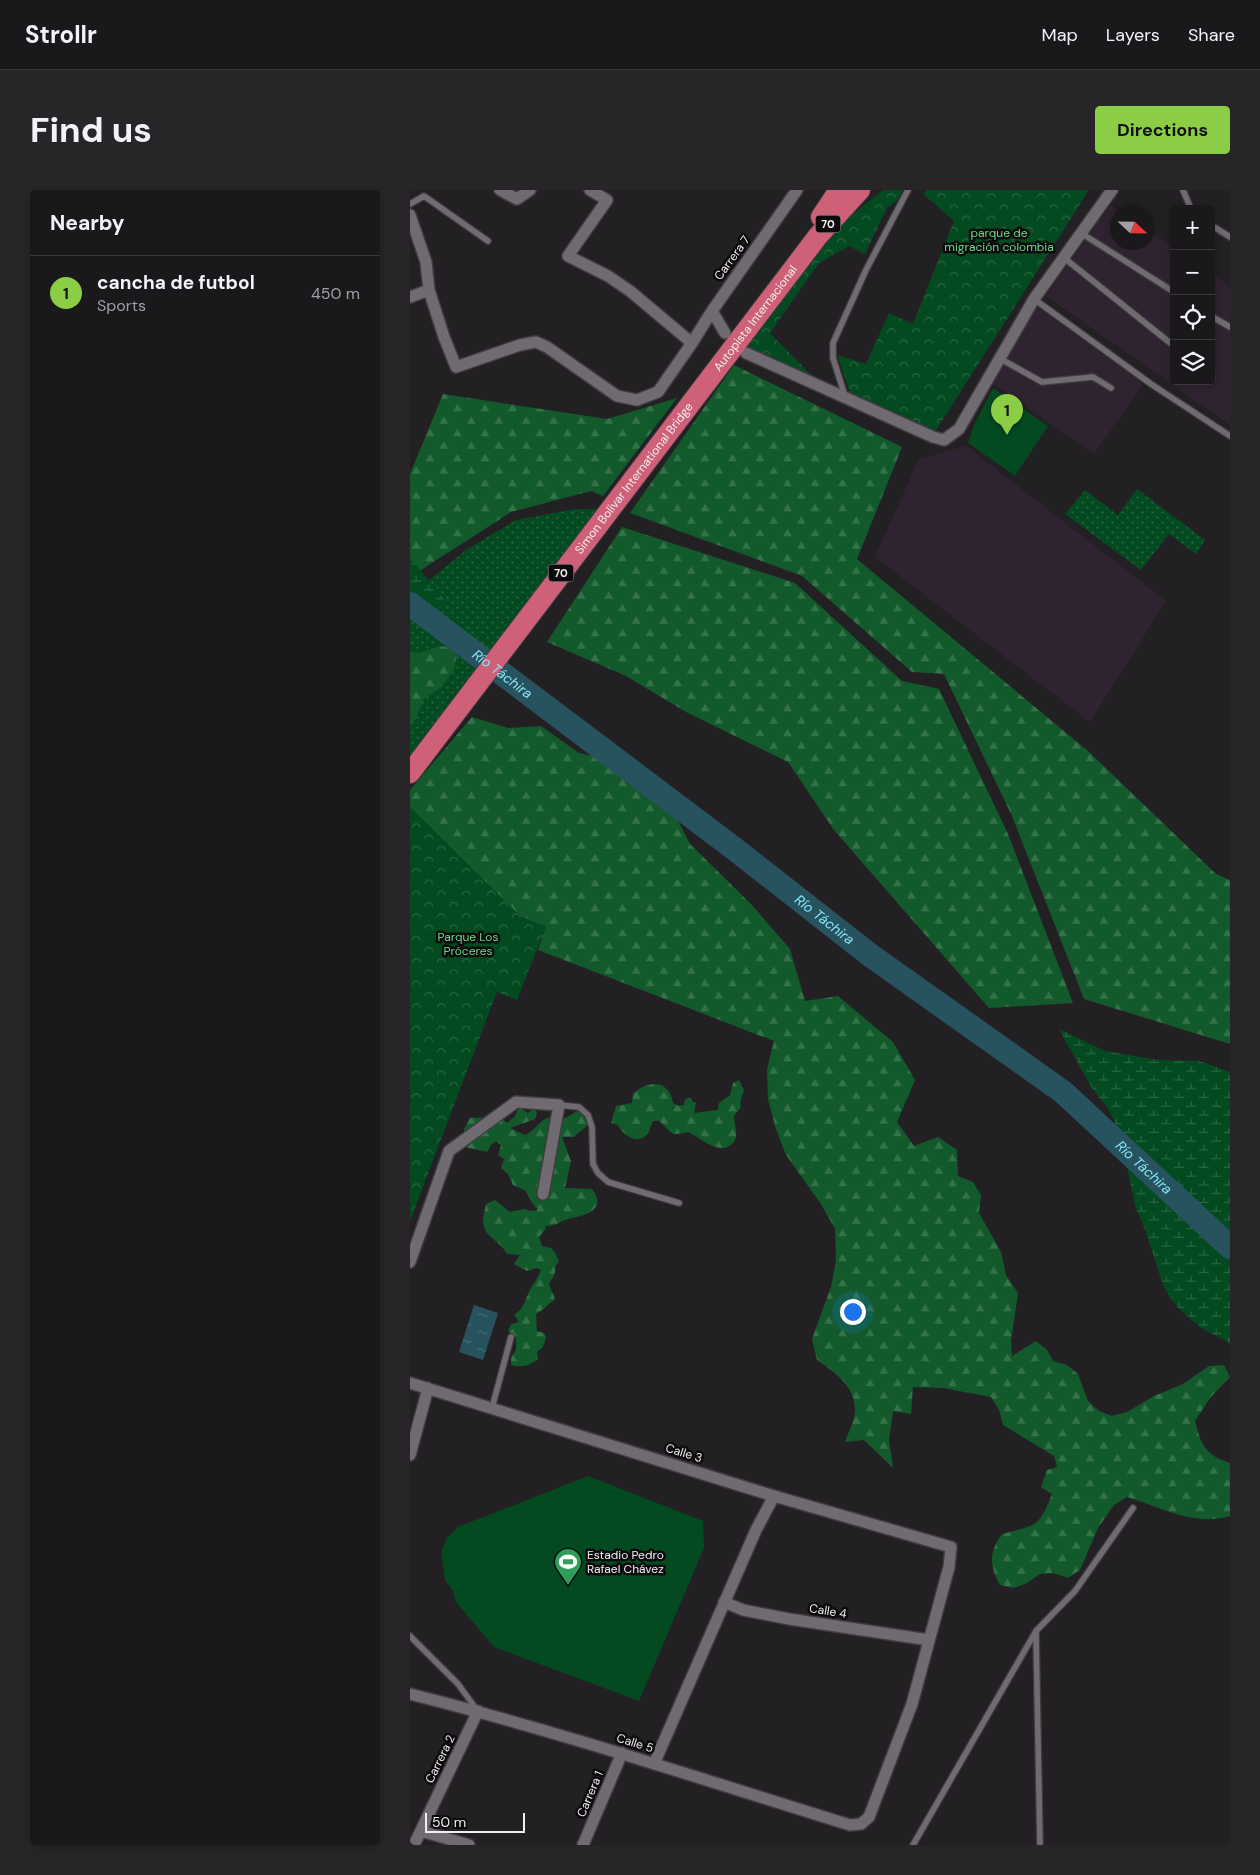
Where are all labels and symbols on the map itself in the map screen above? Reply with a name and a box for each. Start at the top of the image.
north arrow [1110,205,1155,250]
road number: 70 [816,216,840,232]
park label: parque de migración colombia [944,225,1054,255]
street label: Carrera 7 [710,233,754,283]
street label: Autopista Internacional [710,262,801,375]
pin: 1 [991,394,1023,435]
street label: Simon Bolivar International Bridge [571,399,697,557]
road number: 70 [548,564,574,582]
water label: Río Táchira [469,645,537,703]
water label: Río Táchira [791,890,858,949]
park label: Parque Los Próceres [437,929,499,959]
water label: Río Táchira [1112,1137,1176,1198]
your location [840,1299,866,1325]
street label: Calle 3 [664,1440,704,1466]
sports icon: Estadio Pedro Rafael Chávez [553,1547,583,1586]
place label: Estadio Pedro Rafael Chávez [587,1547,664,1577]
street label: Calle 4 [808,1600,848,1622]
street label: Calle 5 [615,1730,655,1756]
street label: Carrera 2 [421,1732,459,1786]
street label: Carrera 1 [573,1769,607,1819]
scale bar [425,1810,525,1833]

